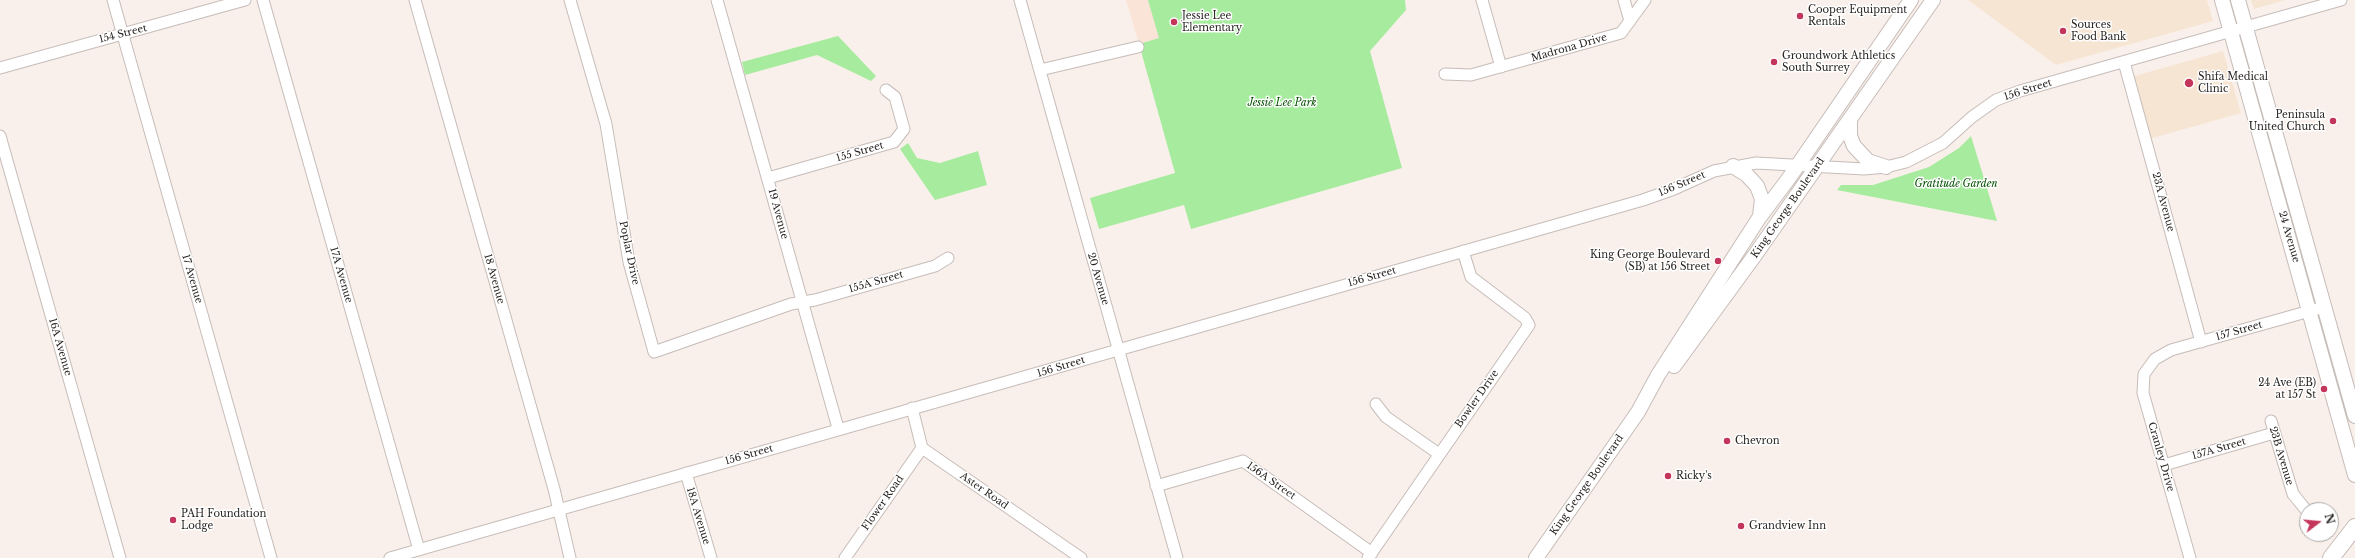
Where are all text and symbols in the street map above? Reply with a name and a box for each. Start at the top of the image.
place label: Cooper Equipment Rentals [1808,4,1907,28]
place label: Jessie Lee Elementary [1182,10,1242,34]
marker: Cooper Equipment Rentals [1795,11,1805,21]
marker: Jessie Lee Elementary [1169,17,1179,27]
place label: Sources Food Bank [2071,19,2126,42]
street label: 154 Street [98,22,148,46]
marker: Sources Food Bank [2058,26,2068,36]
street label: Madrona Drive [1530,31,1608,65]
place label: Groundwork Athletics South Surrey [1782,50,1895,74]
marker: Groundwork Athletics South Surrey [1769,57,1779,67]
place label: Shifa Medical Clinic [2198,71,2268,94]
street label: 156 Street [2003,77,2053,103]
marker: Shifa Medical Clinic [2183,77,2195,89]
park label: Jessie Lee Park [1248,97,1316,109]
place label: Peninsula United Church [2249,109,2325,132]
marker: Peninsula United Church [2328,116,2338,126]
street label: 155 Street [835,140,885,164]
street label: King George Boulevard [1749,155,1827,261]
street label: 156 Street [1657,169,1707,199]
street label: 23A Avenue [2149,171,2177,233]
park label: Gratitude Garden [1914,178,1998,190]
street label: 19 Avenue [765,187,791,241]
street label: 24 Avenue [2276,210,2302,264]
street label: Poplar Drive [616,220,642,286]
street label: 17A Avenue [327,246,355,304]
place label: King George Boulevard (SB) at 156 Street [1590,249,1710,272]
street label: 20 Avenue [1085,251,1111,307]
street label: 17 Avenue [179,253,205,305]
street label: 18 Avenue [481,253,507,305]
marker: King George Boulevard (SB) at 156 Street [1713,256,1723,266]
street label: 156 Street [1347,264,1397,290]
street label: 155A Street [847,268,905,296]
street label: 16A Avenue [46,317,74,377]
street label: 157 Street [2214,319,2264,343]
street label: 156 Street [1036,354,1086,380]
street label: Bowler Drive [1453,368,1501,430]
place label: 24 Ave (EB) at 157 St [2258,377,2316,400]
marker: 24 Ave (EB) at 157 St [2319,384,2329,394]
street label: Cranley Drive [2145,421,2177,493]
street label: 23B Avenue [2266,425,2296,487]
street label: King George Boulevard [1548,432,1626,538]
place label: Chevron [1735,435,1780,447]
marker: Chevron [1722,436,1732,446]
street label: 157A Street [2191,436,2247,462]
street label: 156 Street [724,442,774,468]
street label: 156A Street [1244,460,1298,502]
street label: Aster Road [958,470,1010,512]
place label: Ricky's [1676,470,1712,482]
marker: Ricky's [1663,471,1673,481]
street label: Flower Road [860,473,906,533]
street label: 18A Avenue [684,486,712,546]
north arrow [2299,502,2339,542]
place label: PAH Foundation Lodge [181,508,266,532]
text: N [2321,512,2338,526]
marker: PAH Foundation Lodge [168,515,178,525]
place label: Grandview Inn [1749,520,1826,532]
marker: Grandview Inn [1736,521,1746,531]

